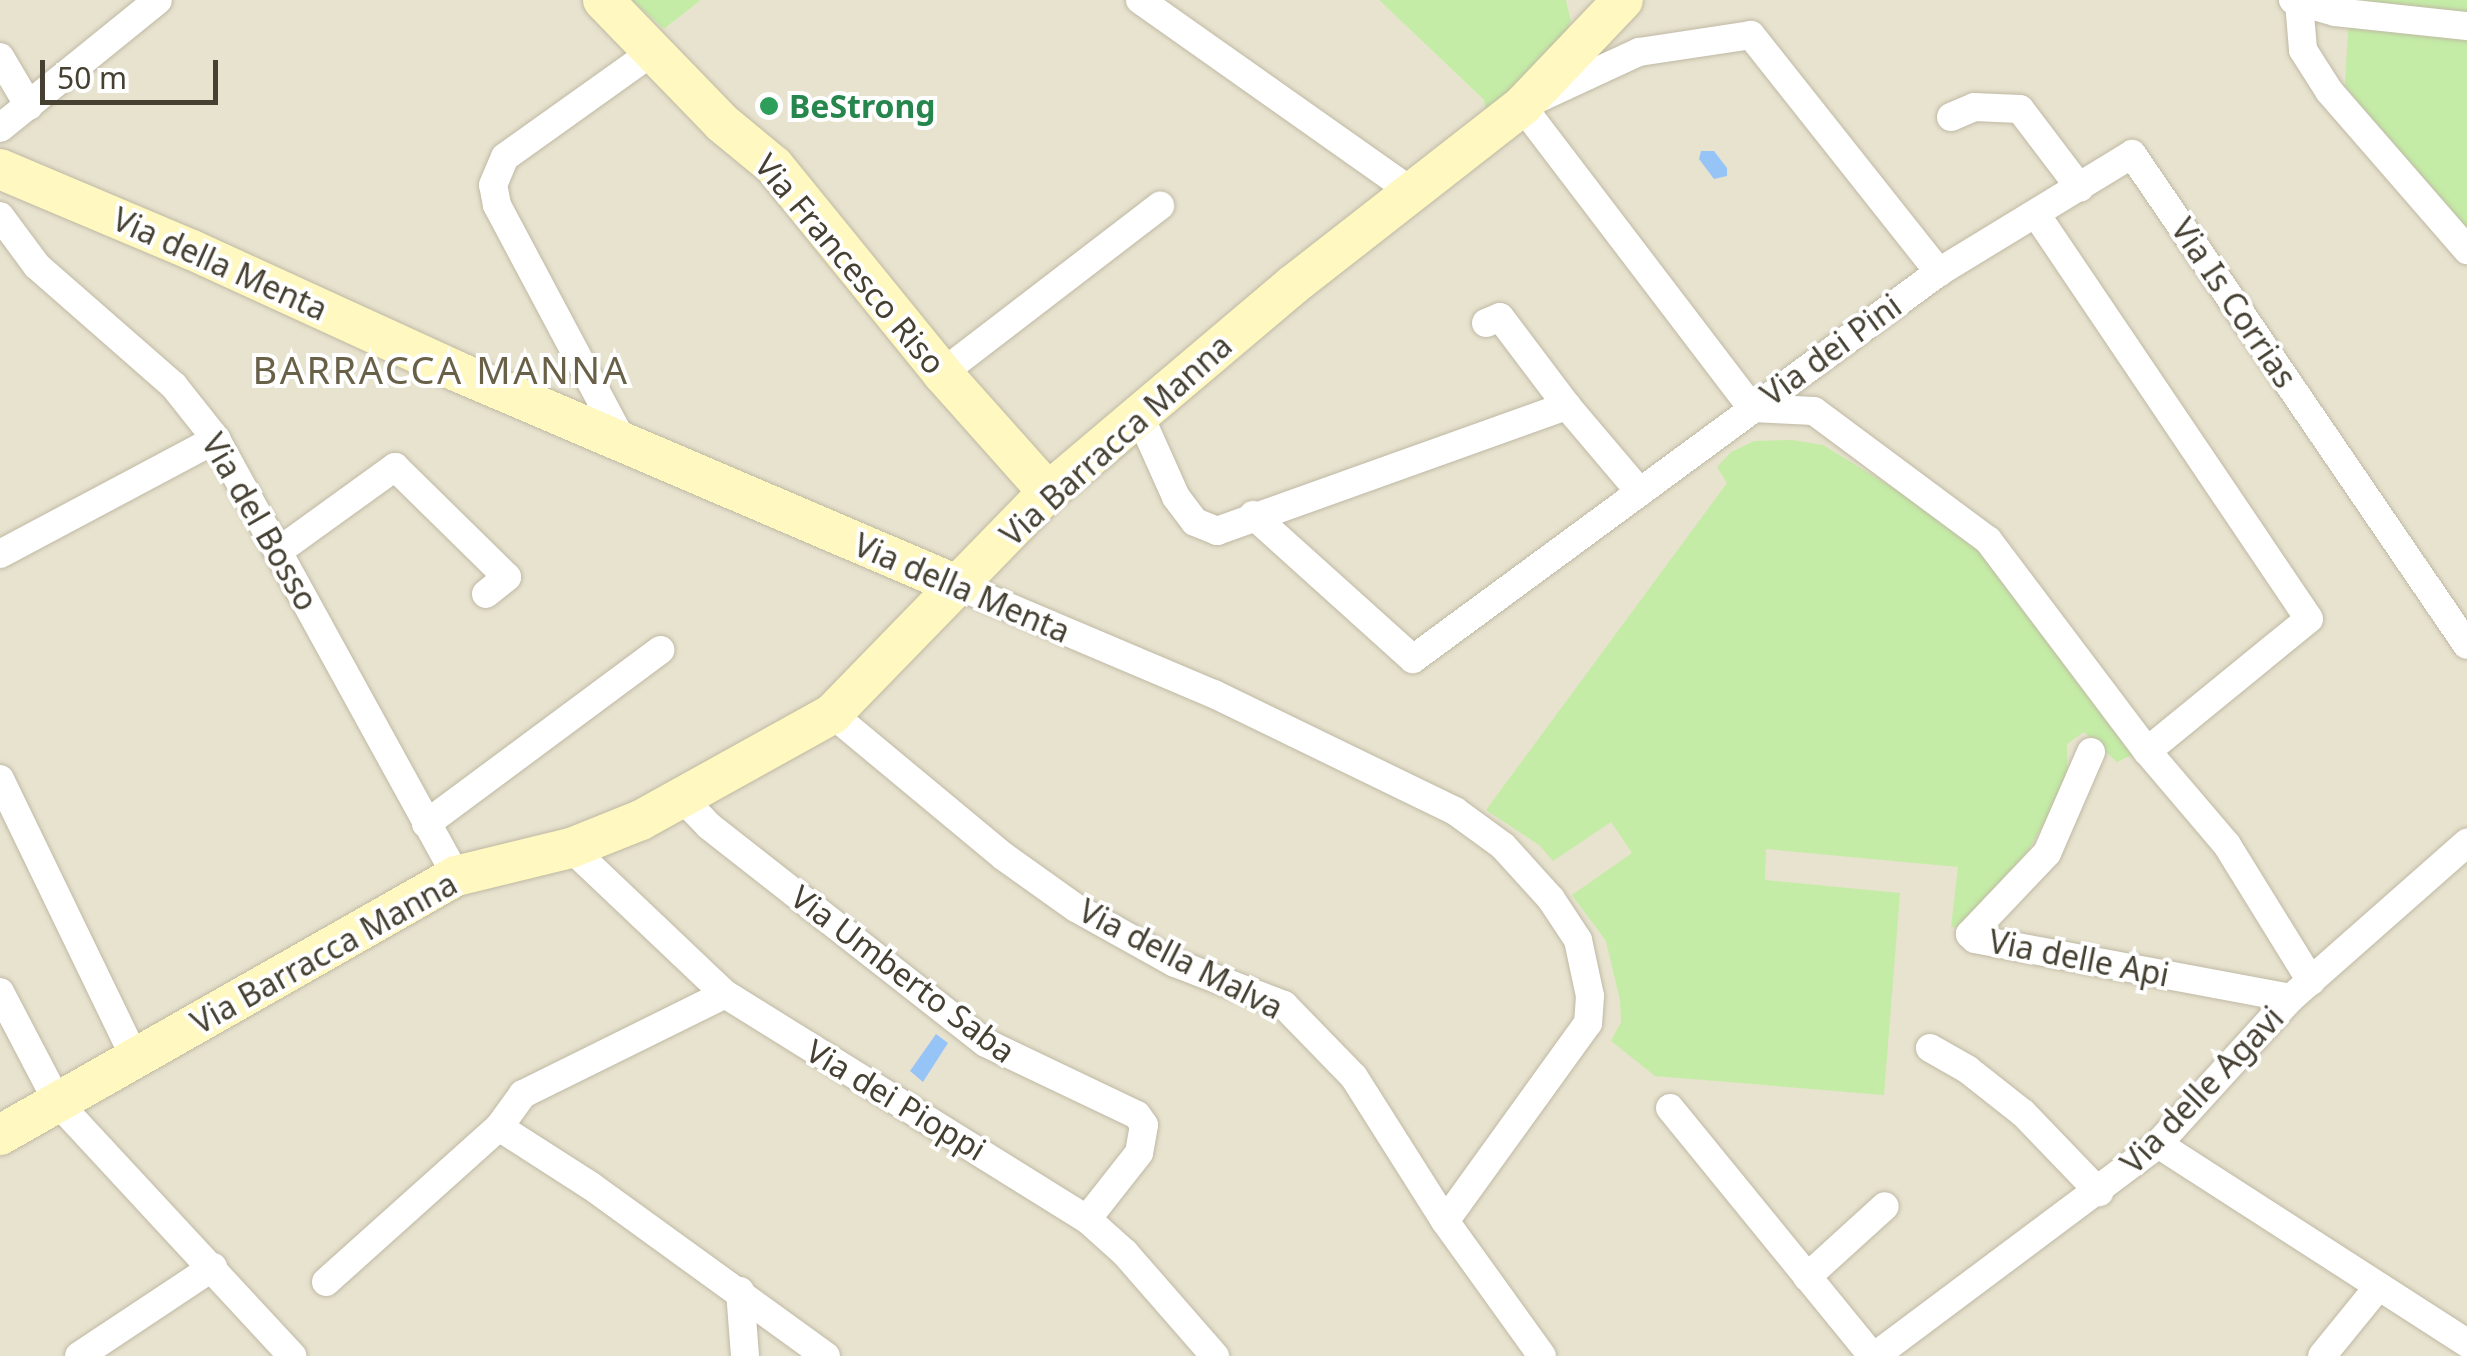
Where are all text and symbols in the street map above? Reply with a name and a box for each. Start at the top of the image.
scale bar [45,40,222,102]
text: 50 m [57,57,127,98]
place label: BeStrong [789,87,936,125]
marker: BeStrong [758,95,780,117]
street label: Via Francesco Riso [747,146,953,382]
street label: Via della Menta [107,200,333,328]
street label: Via Is Corrias [2163,211,2305,395]
street label: Via dei Pini [1754,286,1908,414]
street label: Via Barracca Manna [993,326,1239,554]
district label: BARRACCA MANNA [253,347,629,393]
street label: Via del Bosso [194,427,326,617]
street label: Via della Menta [848,525,1076,651]
street label: Via Barracca Manna [185,864,463,1042]
street label: Via Umberto Saba [783,877,1023,1071]
street label: Via della Malva [1073,891,1289,1027]
street label: Via delle Api [1986,922,2172,994]
street label: Via delle Agavi [2113,999,2291,1181]
street label: Via dei Pioppi [799,1031,993,1169]

